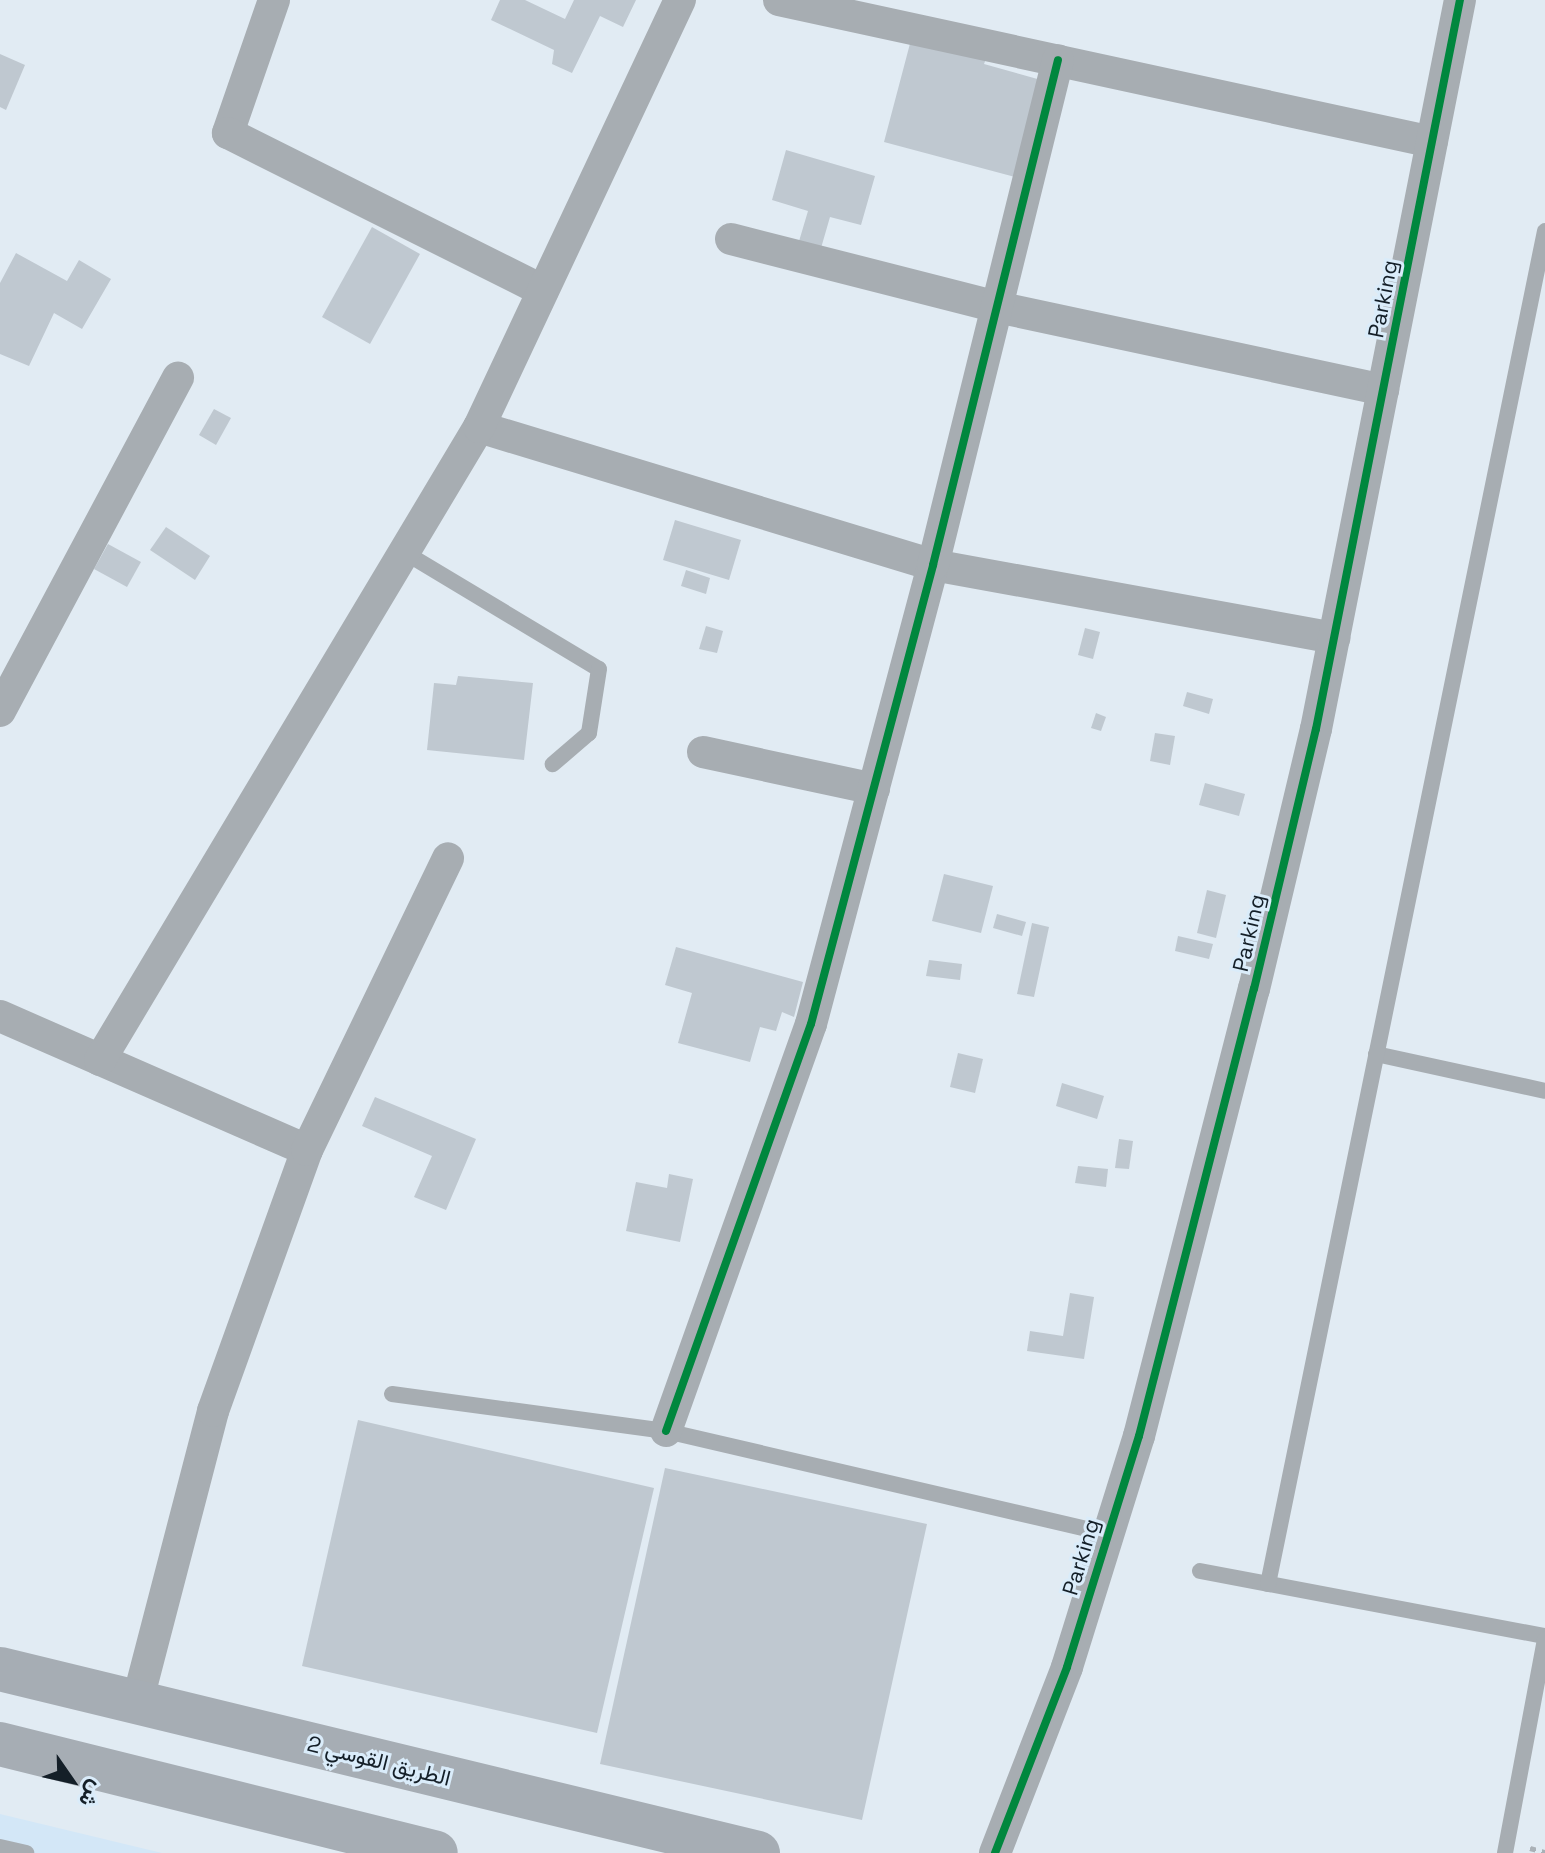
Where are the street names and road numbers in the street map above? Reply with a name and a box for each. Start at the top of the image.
street label: Parking [1363,258,1403,340]
street label: Parking [1227,892,1271,974]
street label: Parking [1057,1515,1105,1599]
street label: الطريق القوسي 2 [305,1730,453,1792]

